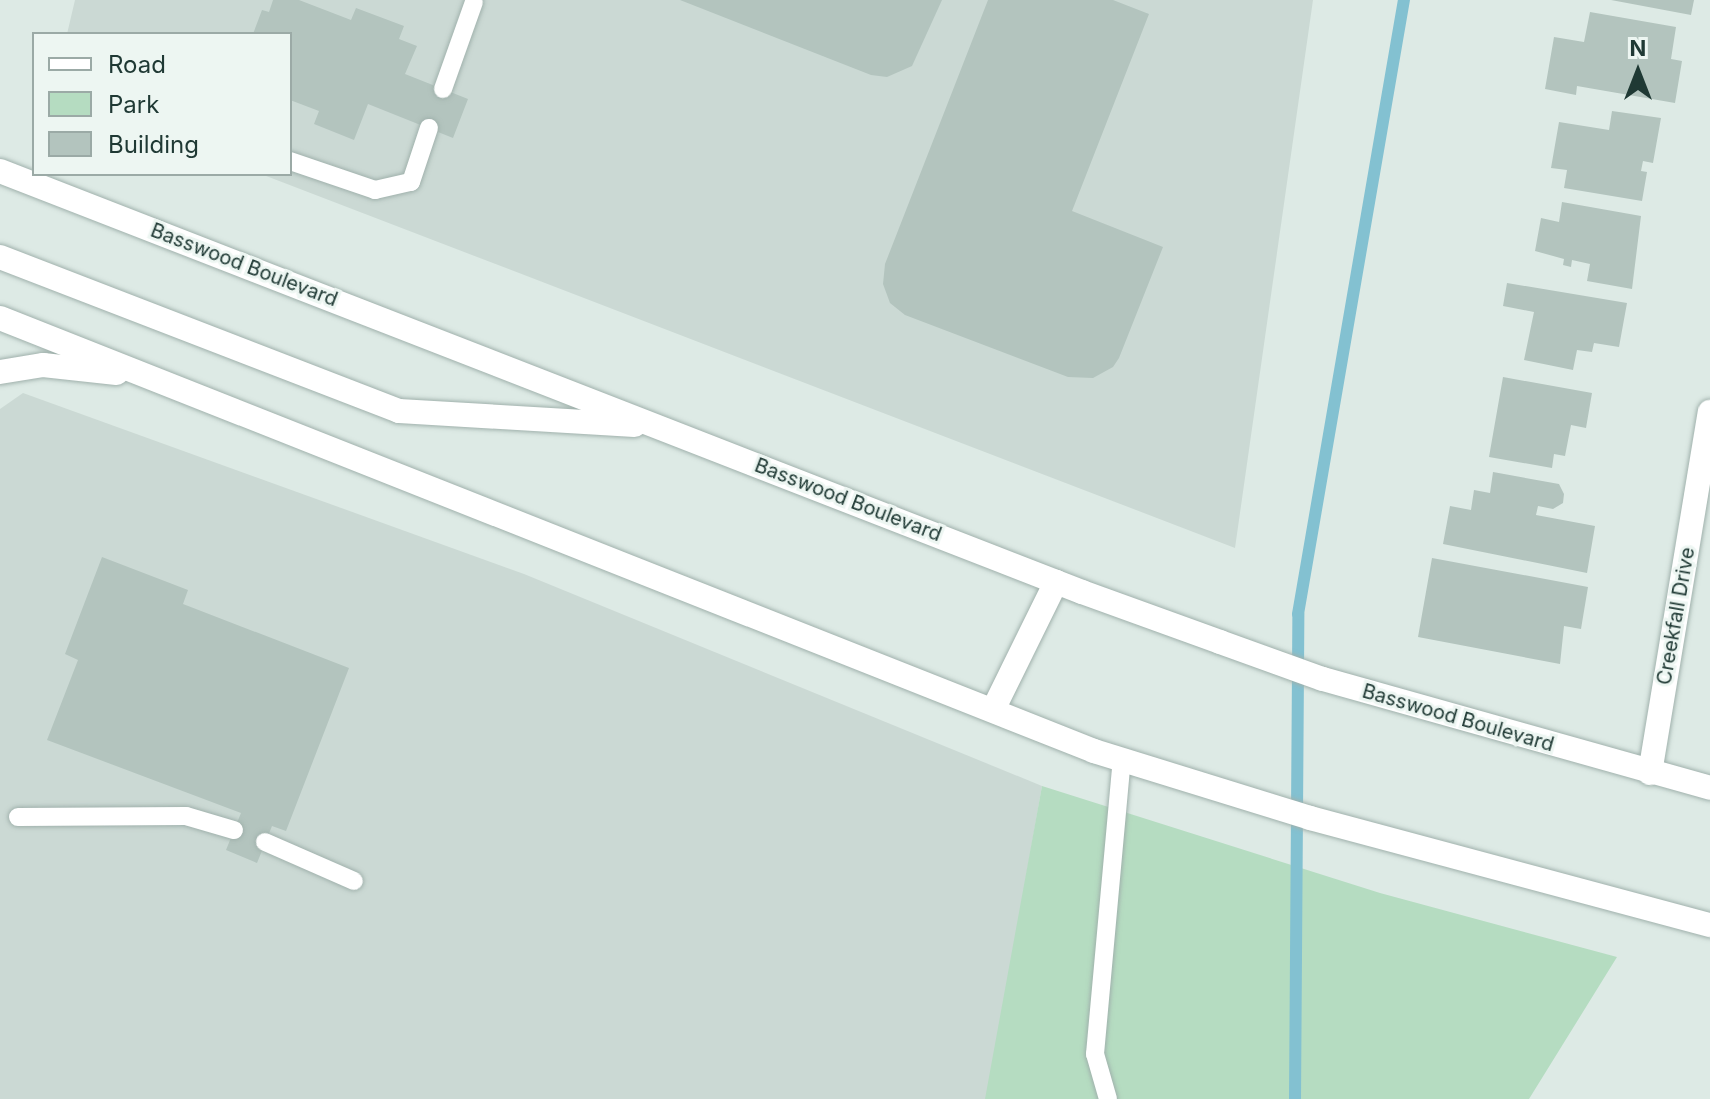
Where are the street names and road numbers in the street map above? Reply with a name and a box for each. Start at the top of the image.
street label: Basswood Boulevard [147,218,341,312]
street label: Basswood Boulevard [751,453,945,547]
street label: Creekfall Drive [1652,545,1700,687]
street label: Basswood Boulevard [1359,679,1557,757]

